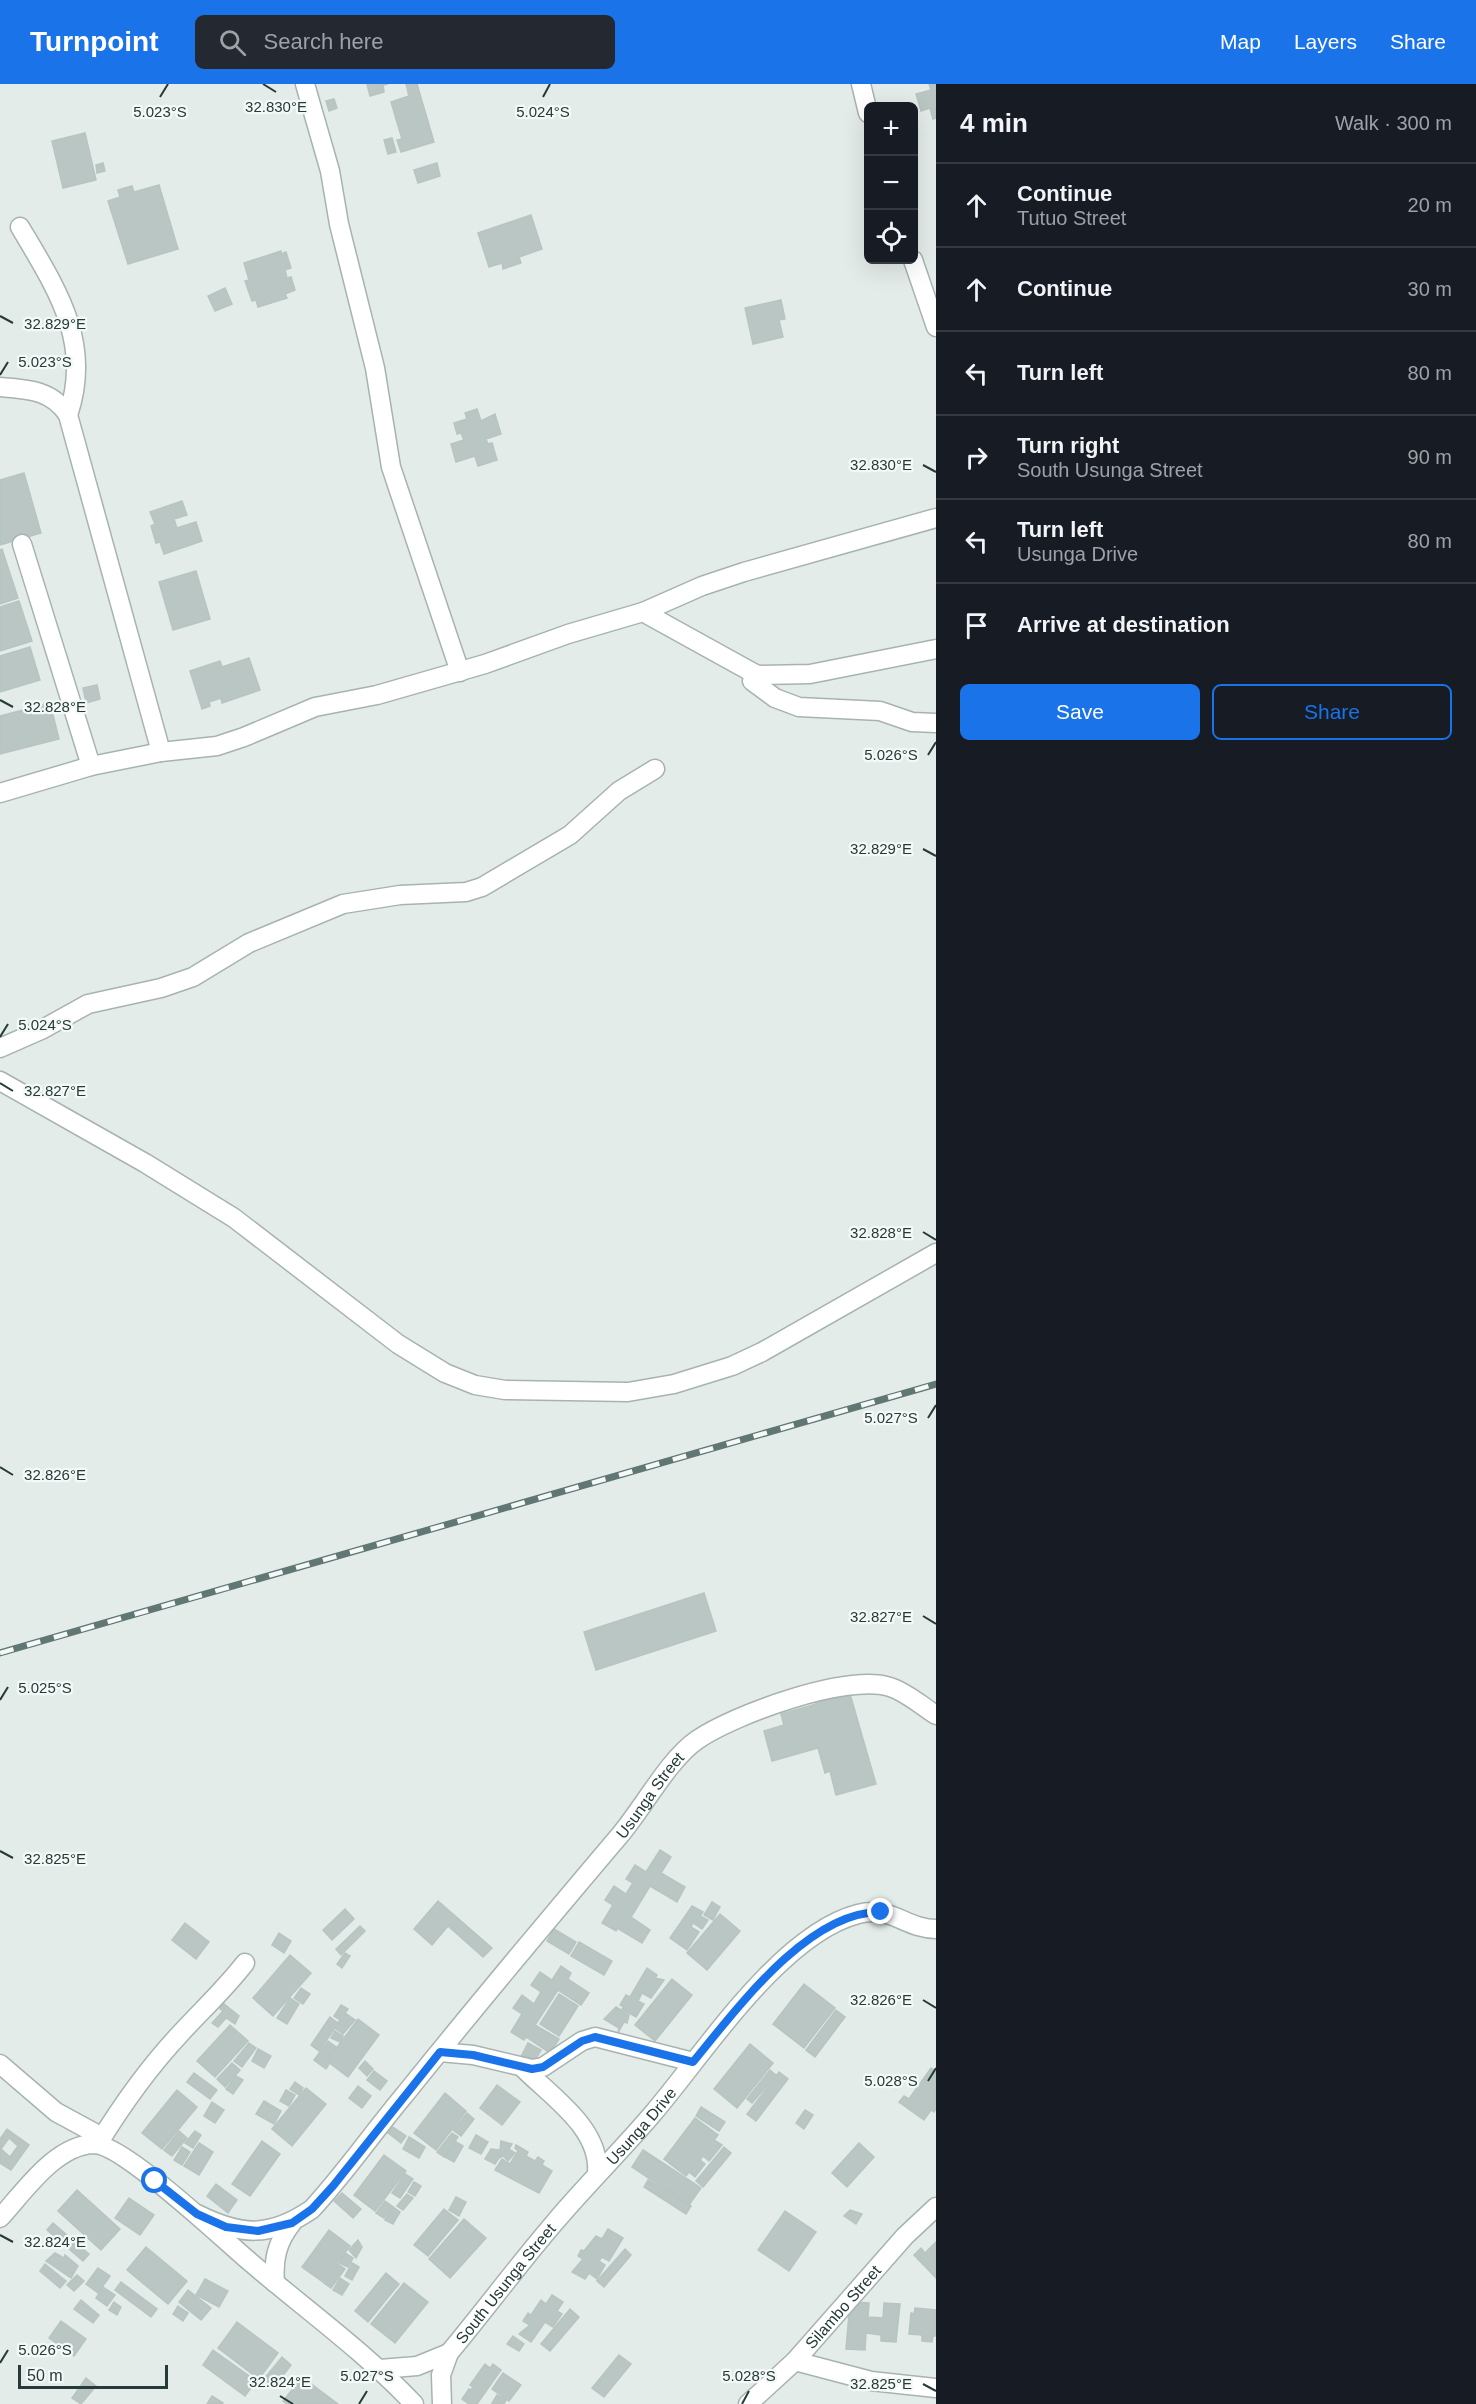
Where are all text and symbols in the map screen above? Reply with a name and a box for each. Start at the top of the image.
search box [195,15,615,69]
text: Turnpoint [30,26,159,57]
icon: search [216,26,249,59]
text: Search here [264,29,383,54]
text: Map [1220,30,1261,53]
text: Layers [1294,30,1357,53]
text: Share [1390,30,1446,53]
text: 32.830°E [245,98,307,115]
map controls [864,102,918,264]
button: + [864,102,918,156]
text: 5.023°S [133,103,187,120]
text: 5.024°S [516,103,570,120]
text: 4 min [960,108,1028,138]
text: Walk · 300 m [1335,112,1452,134]
button: − [864,156,918,210]
text: Continue [1017,181,1112,206]
icon: ahead [960,189,993,222]
text: 20 m [1408,194,1452,216]
text: Tutuo Street [1017,207,1126,229]
button: locate [864,210,918,264]
icon: ahead [960,273,993,306]
text: Continue [1017,276,1112,301]
text: 30 m [1408,278,1452,300]
text: 32.829°E [24,315,86,332]
text: 5.023°S [18,353,72,370]
icon: left [960,357,993,390]
text: Turn left [1017,360,1103,385]
text: 80 m [1408,362,1452,384]
text: Turn right [1017,433,1119,458]
icon: right [960,441,993,474]
text: 90 m [1408,446,1452,468]
text: 32.830°E [850,456,912,473]
text: South Usunga Street [1017,459,1203,481]
text: Turn left [1017,517,1103,542]
icon: left [960,525,993,558]
text: 80 m [1408,530,1452,552]
text: Usunga Drive [1017,543,1138,565]
icon: arrive [960,609,993,642]
text: Arrive at destination [1017,612,1230,637]
button: Save [960,684,1200,740]
button: Share [1212,684,1452,740]
text: 32.828°E [24,698,86,715]
text: 5.026°S [864,746,918,763]
text: 32.829°E [850,840,912,857]
text: 5.024°S [18,1016,72,1033]
text: 32.827°E [24,1082,86,1099]
text: 32.828°E [850,1224,912,1241]
text: 5.027°S [864,1409,918,1426]
text: 32.826°E [24,1466,86,1483]
text: 32.827°E [850,1608,912,1625]
text: 5.025°S [18,1679,72,1696]
street label: Usunga Street [613,1748,688,1842]
text: 32.825°E [24,1850,86,1867]
route end [867,1898,893,1924]
text: 32.826°E [850,1991,912,2008]
text: 5.028°S [864,2072,918,2089]
street label: Usunga Drive [603,2084,680,2168]
route start [141,2167,167,2193]
street label: South Usunga Street [453,2220,559,2347]
text: 32.824°E [24,2233,86,2250]
street label: Silambo Street [802,2262,885,2352]
text: 5.026°S [18,2341,72,2358]
scale bar [18,2362,168,2390]
text: 50 m [27,2367,63,2384]
text: 5.027°S [340,2367,394,2384]
text: 5.028°S [722,2367,776,2384]
text: 32.824°E [249,2373,311,2390]
text: 32.825°E [850,2375,912,2392]

